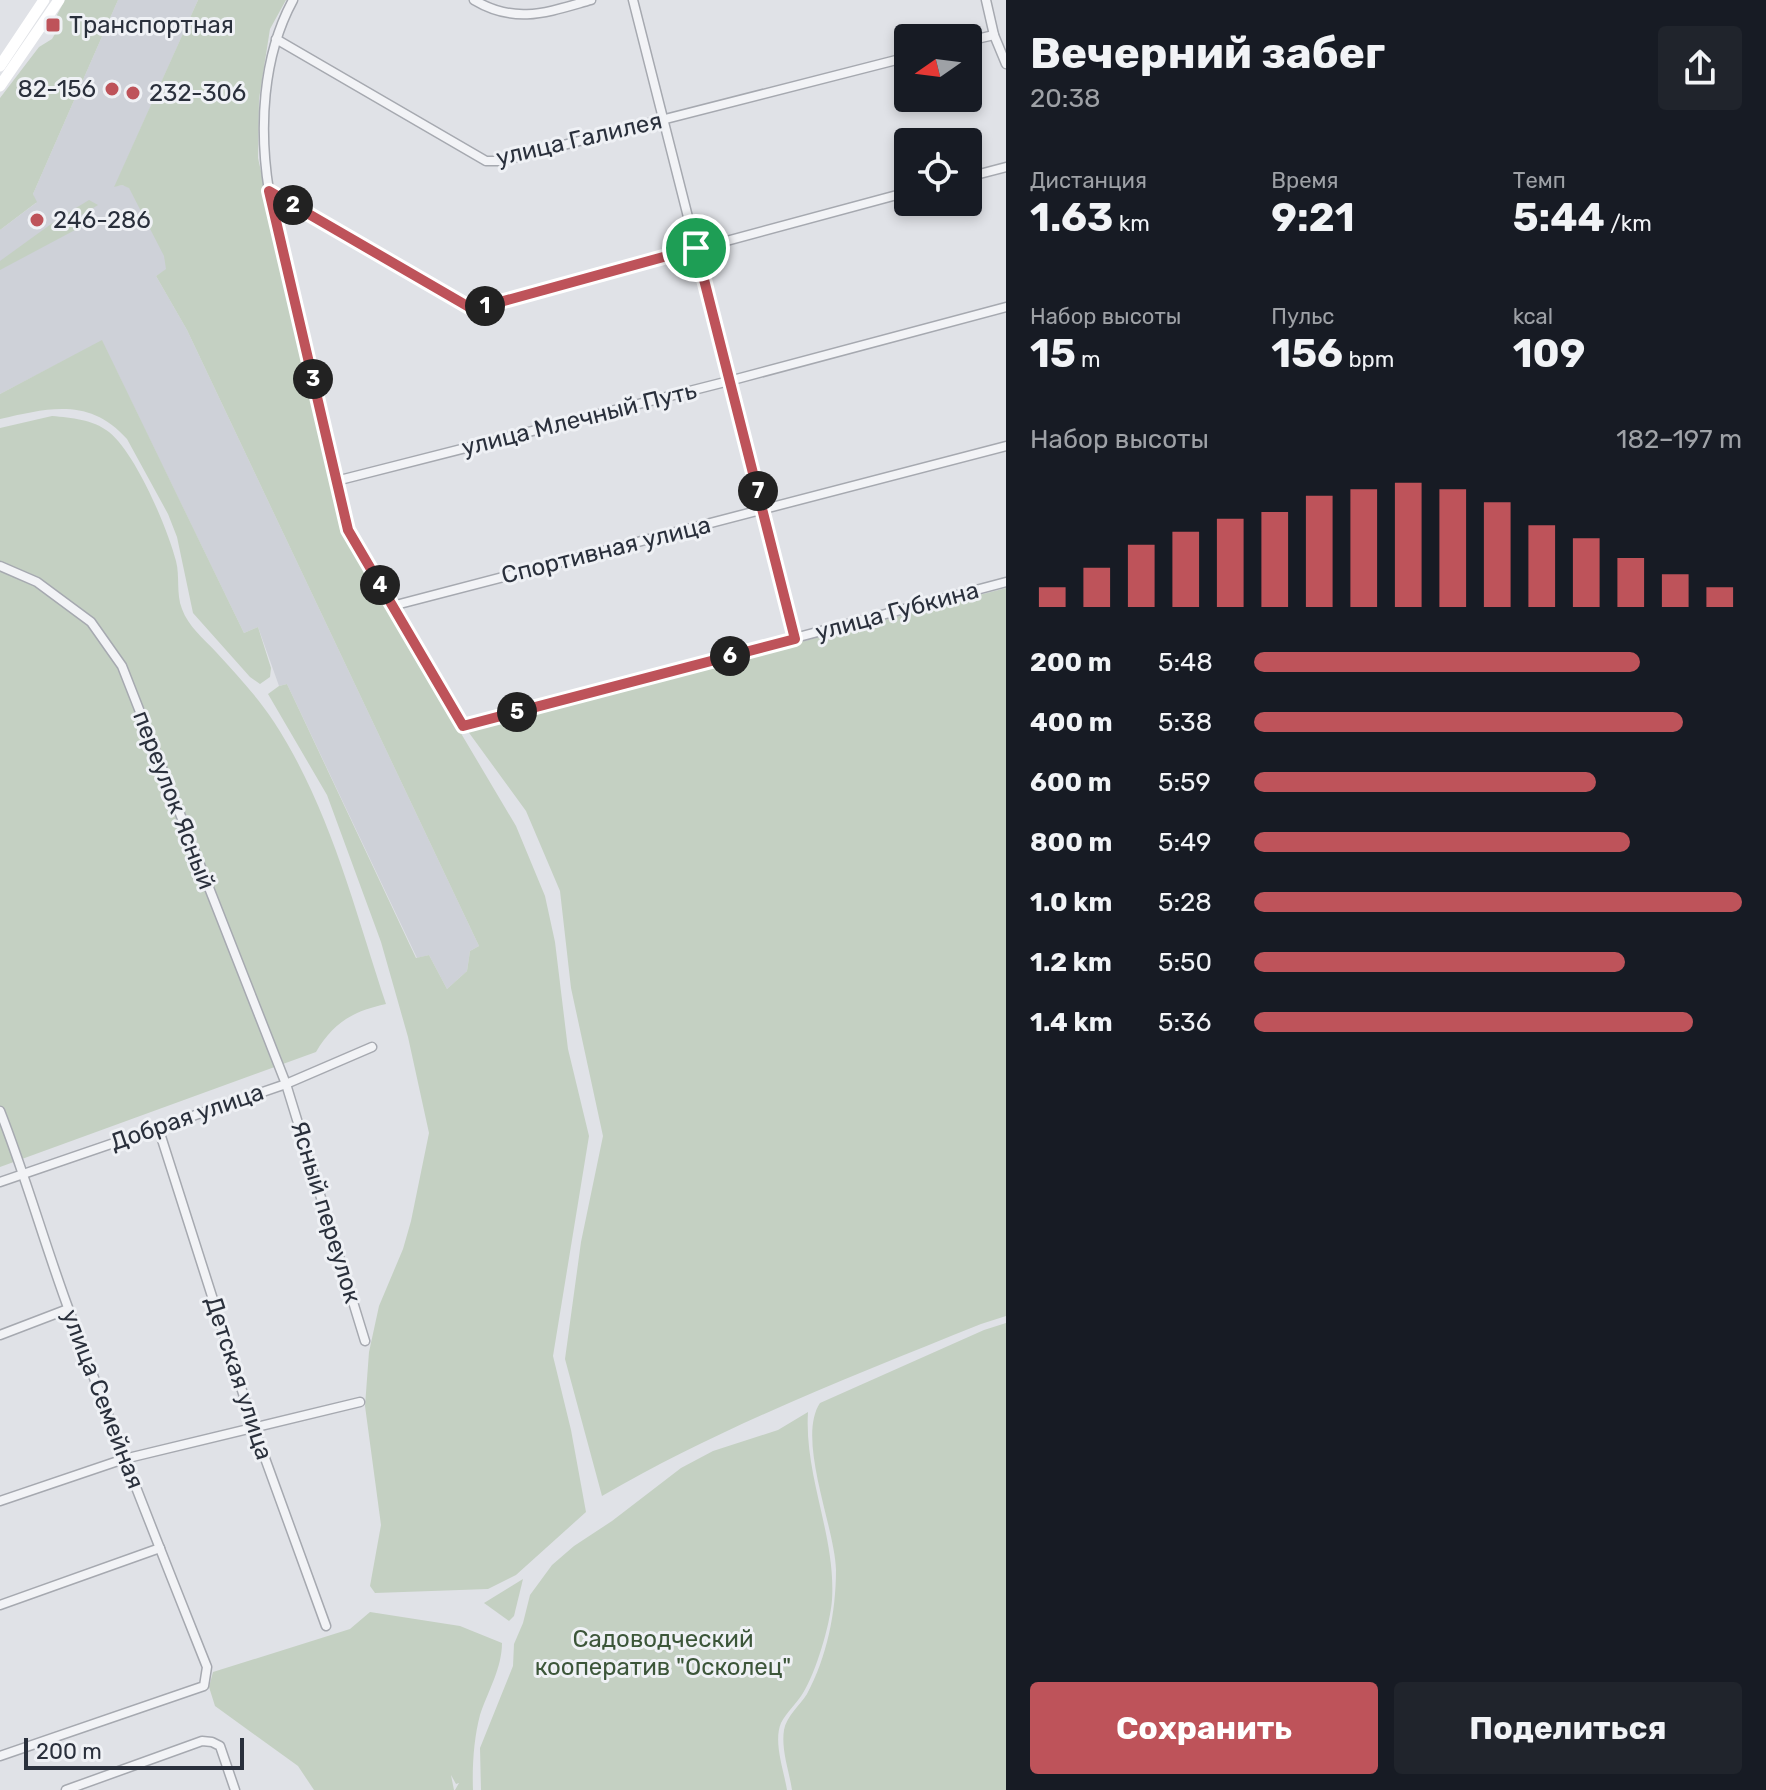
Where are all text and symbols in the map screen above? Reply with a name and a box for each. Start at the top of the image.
place label: Транспортная [69,11,234,39]
marker: Транспортная [44,16,62,34]
north arrow [894,24,982,112]
map controls [894,24,982,216]
button: share [1658,26,1742,110]
text: Вечерний забег [1030,27,1385,79]
place label: 82-156 [17,75,96,103]
place label: 232-306 [149,79,246,107]
marker: 82-156 [103,80,121,98]
text: 20:38 [1030,83,1101,114]
marker: 232-306 [124,84,142,102]
street label: улица Галилея [493,106,665,172]
button: locate [894,128,982,216]
text: Дистанция [1030,167,1147,194]
text: Время [1271,167,1338,194]
text: Темп [1513,167,1566,194]
pin: 2 [273,185,313,225]
text: 2 [286,191,300,218]
text: 1.63 [1030,194,1113,241]
text: 9:21 [1271,194,1355,241]
text: 5:44 [1513,194,1605,241]
place label: 246-286 [53,206,151,234]
text: km [1113,210,1150,237]
text: /km [1605,210,1652,237]
marker: 246-286 [28,211,46,229]
pin [662,214,730,282]
icon: arrive [674,226,718,270]
pin: 1 [465,286,505,326]
text: 1 [480,292,490,319]
text: Набор высоты [1030,303,1181,330]
text: Пульс [1271,303,1334,330]
text: kcal [1513,303,1553,330]
text: 15 [1030,330,1076,377]
text: 156 [1271,330,1343,377]
text: 109 [1513,330,1585,377]
text: m [1076,346,1101,373]
text: bpm [1343,346,1394,373]
pin: 3 [293,359,333,399]
text: 3 [306,365,320,392]
street label: улица Млечный Путь [459,376,699,462]
text: Набор высоты [1030,424,1209,455]
text: 182–197 m [1616,424,1742,455]
pin: 7 [738,471,778,511]
text: 7 [752,477,764,504]
street label: Спортивная улица [499,510,713,590]
pin: 4 [360,565,400,605]
text: 4 [372,571,388,598]
street label: улица Губкина [812,576,982,646]
pin: 6 [710,636,750,676]
text: 6 [723,642,737,669]
text: 200 m [1030,647,1112,678]
text: 5:48 [1158,647,1213,678]
pin: 5 [497,692,537,732]
text: 5 [510,698,524,725]
street label: переулок Ясный [127,707,221,893]
text: 400 m [1030,707,1112,738]
text: 5:38 [1158,707,1212,738]
text: 600 m [1030,767,1112,798]
text: 5:59 [1158,767,1211,798]
text: 800 m [1030,827,1112,858]
text: 5:49 [1158,827,1211,858]
text: 1.0 km [1030,887,1112,918]
text: 5:28 [1158,887,1212,918]
text: 1.2 km [1030,947,1112,978]
text: 5:50 [1158,947,1212,978]
text: 1.4 km [1030,1007,1112,1038]
text: 5:36 [1158,1007,1211,1038]
street label: Добрая улица [107,1078,267,1156]
street label: Ясный переулок [285,1117,367,1307]
street label: Детская улица [199,1293,279,1463]
street label: улица Семейная [56,1305,150,1493]
park label: Садоводческий кооператив "Осколец" [535,1625,791,1681]
button: Сохранить [1030,1682,1378,1774]
button: Поделиться [1394,1682,1742,1774]
scale bar [24,1734,244,1770]
text: 200 m [36,1738,102,1765]

